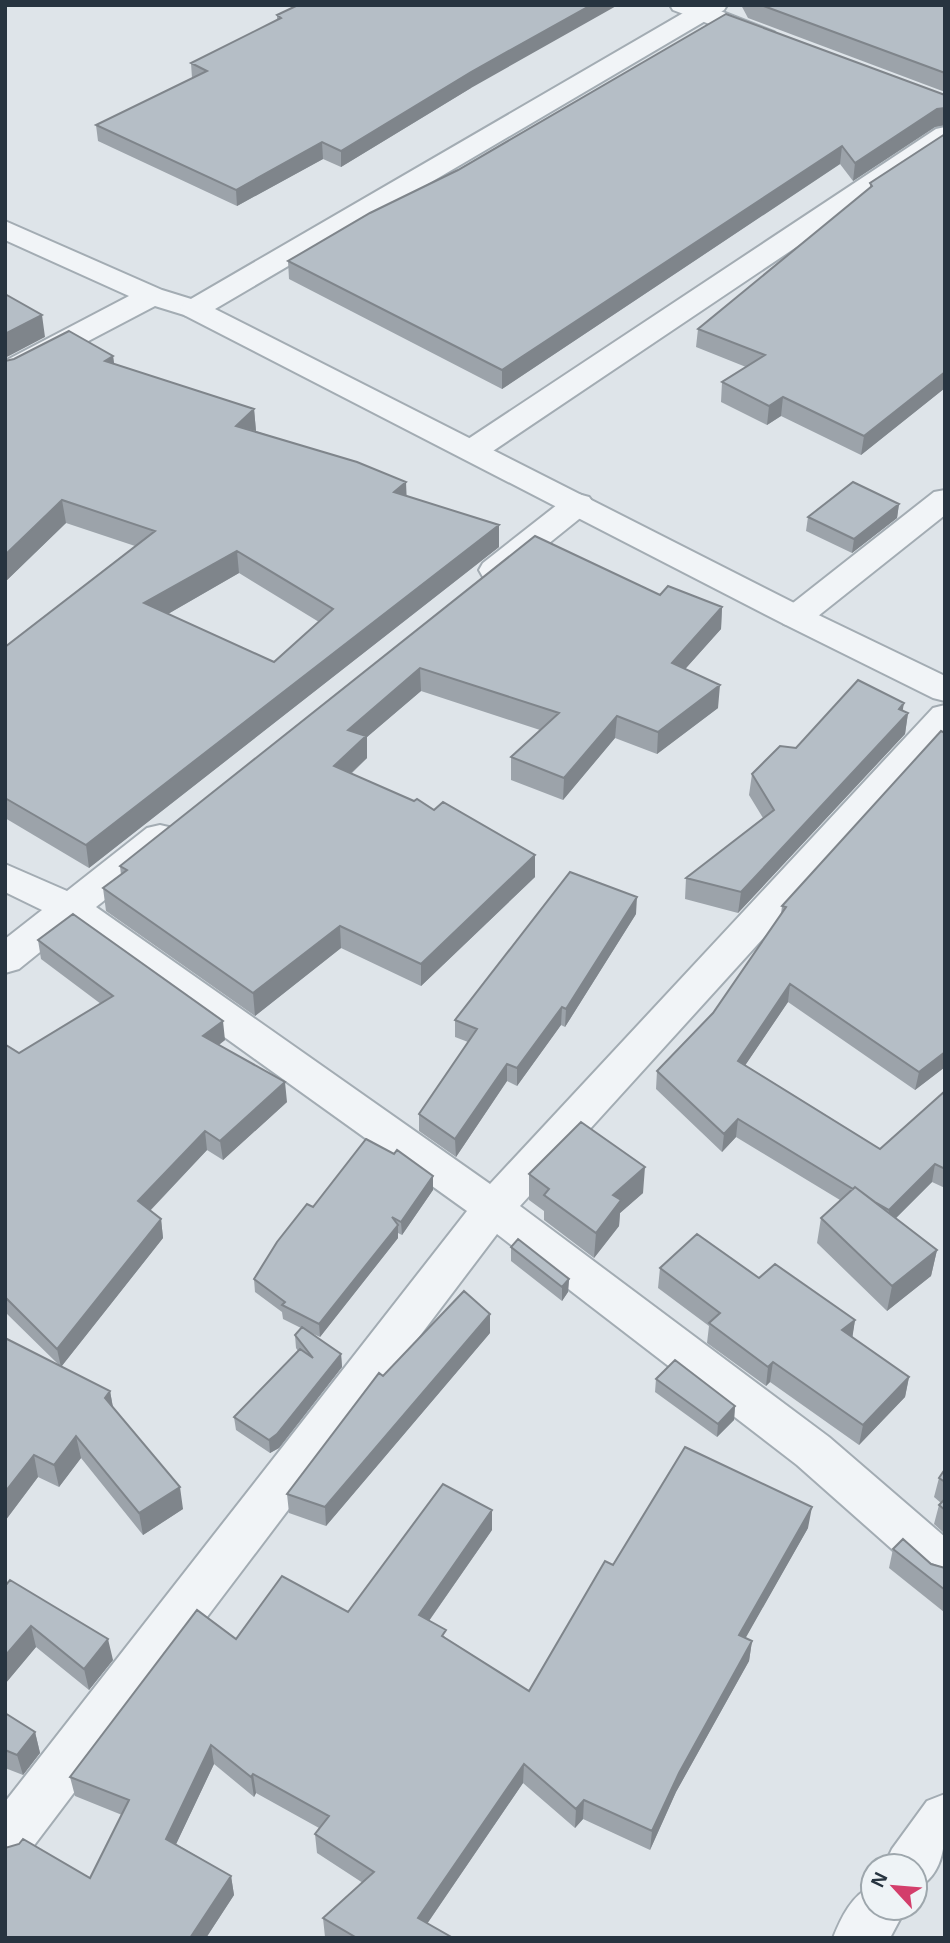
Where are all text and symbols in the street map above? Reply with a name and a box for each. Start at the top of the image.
north arrow [859,1852,929,1922]
text: N [867,1869,892,1891]

